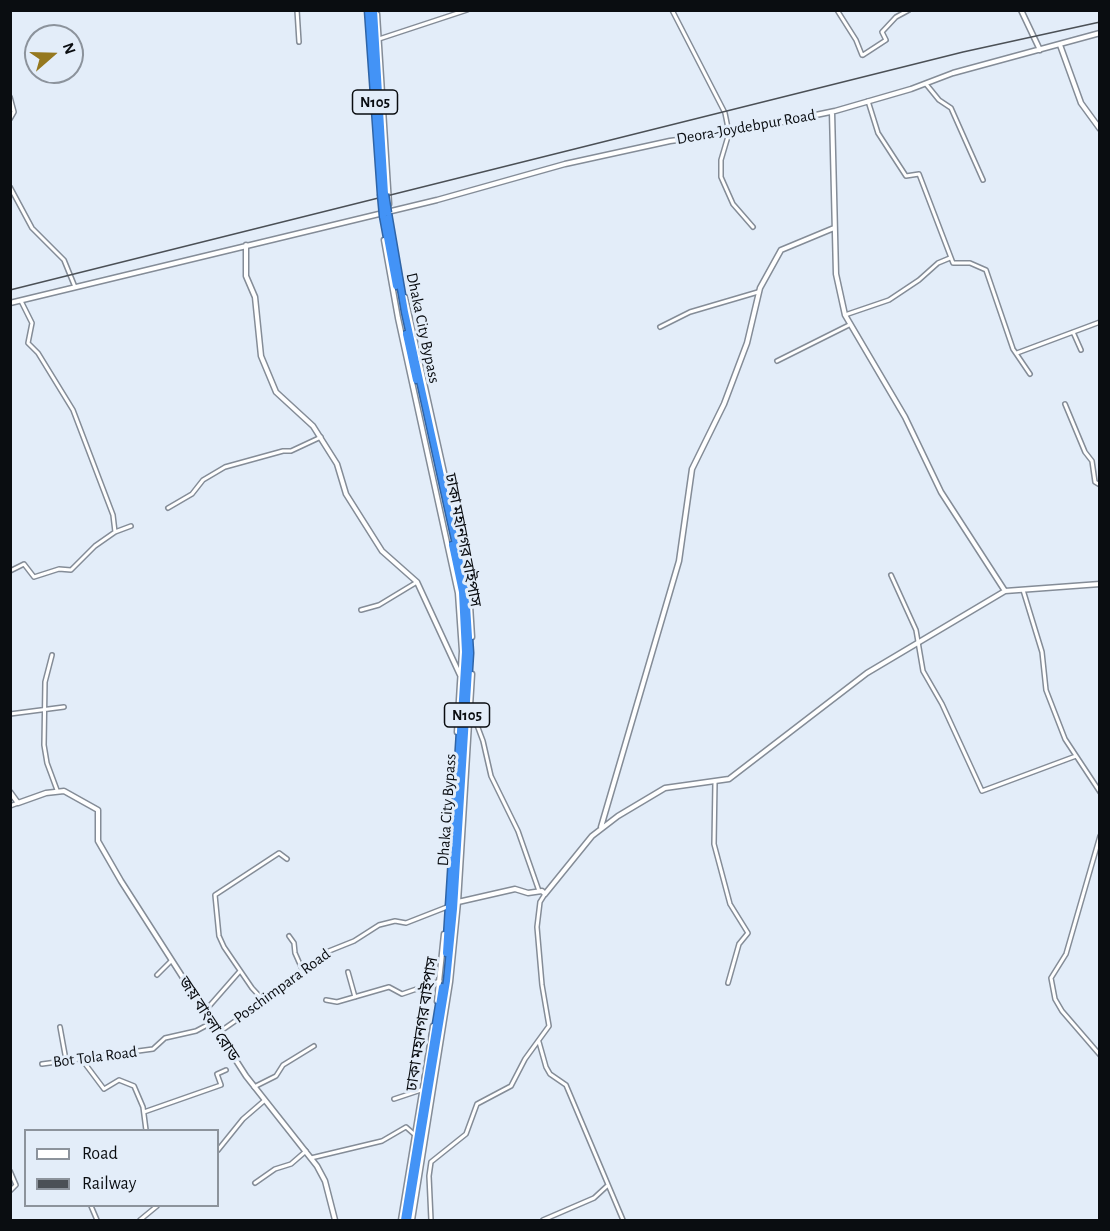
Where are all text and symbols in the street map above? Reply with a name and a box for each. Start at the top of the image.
north arrow [24,24,84,84]
text: N [60,41,78,56]
road number: N105 [352,90,398,114]
street label: Deora-Joydebpur Road [675,105,817,149]
street label: Dhaka City Bypass [402,271,444,385]
street label: ঢাকা মহানগর বাইপাস [441,472,485,608]
road number: N105 [444,703,490,727]
street label: Dhaka City Bypass [433,753,461,867]
street label: Poschimpara Road [230,944,334,1028]
street label: ঢাকা মহানগর বাইপাস [402,956,442,1092]
street label: জয় বাংলা রোড [175,973,243,1065]
street label: Bot Tola Road [52,1042,138,1072]
legend [24,1129,219,1207]
text: Road [82,1145,118,1163]
text: Railway [82,1175,136,1193]

